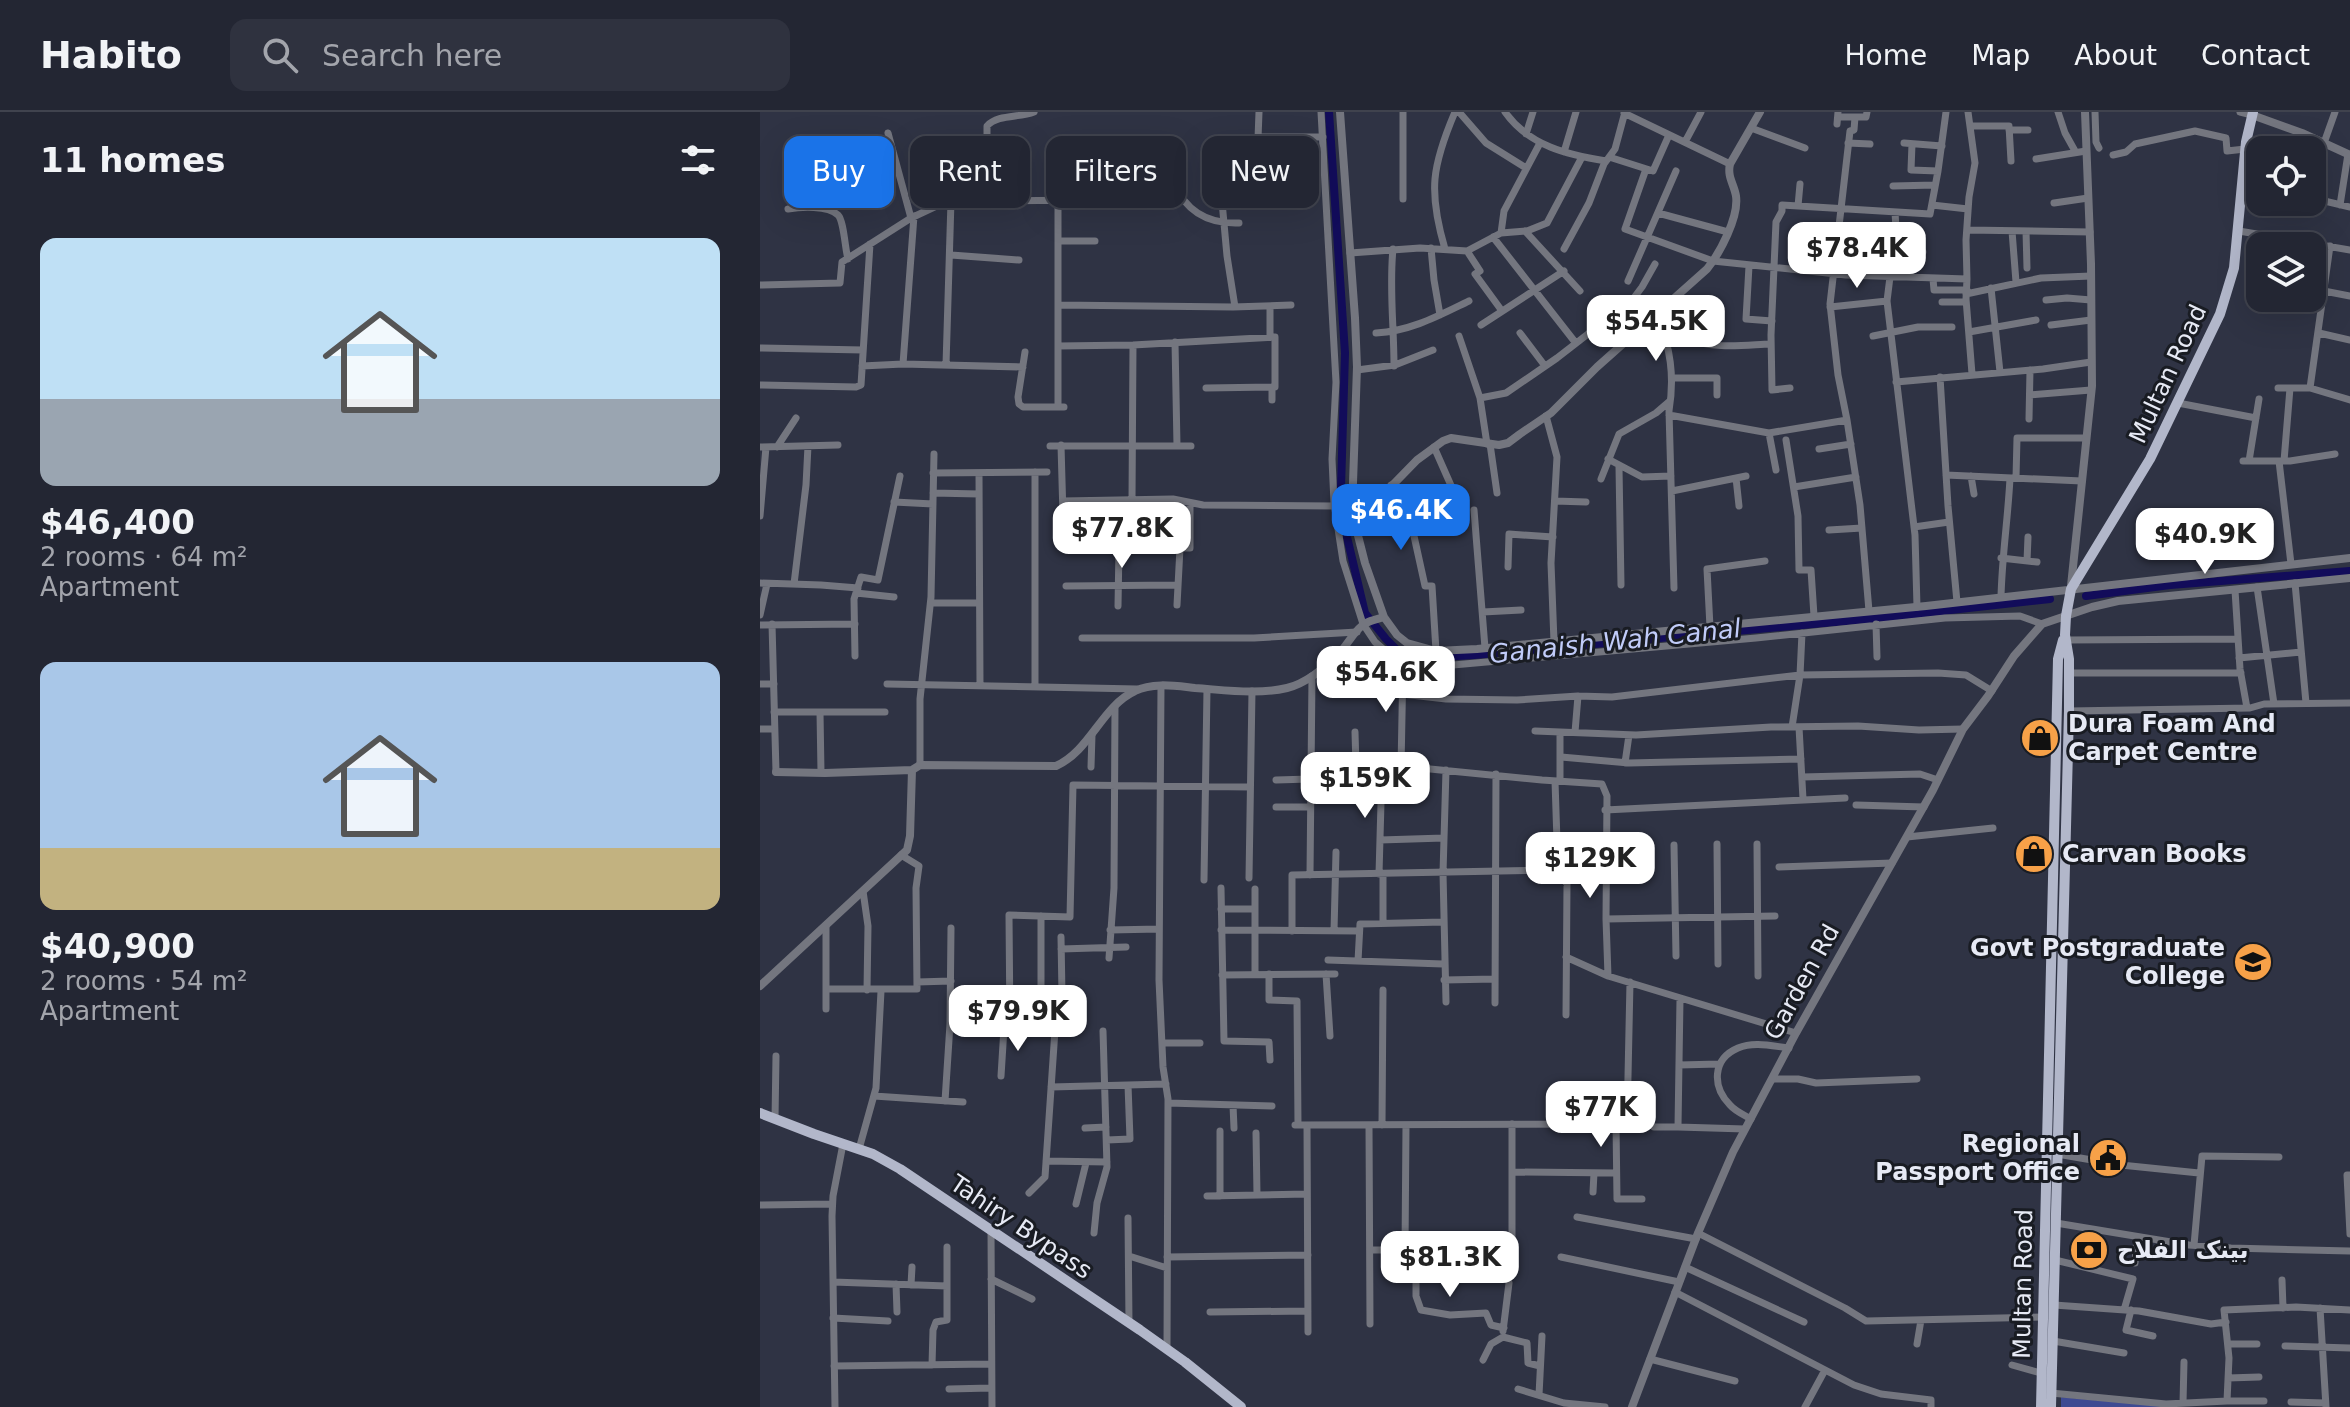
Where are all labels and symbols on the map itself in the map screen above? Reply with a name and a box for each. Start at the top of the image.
pin: $78.4K [1792,222,1922,290]
pin: $54.5K [1591,295,1721,363]
street label: Multan Road [2124,300,2212,448]
pin: $46.4K [1336,484,1466,552]
pin: $77.8K [1057,502,1187,570]
pin: $40.9K [2140,508,2270,576]
water label: Ganaish Wah Canal [1488,613,1743,669]
pin: $54.6K [1321,646,1451,714]
place label: Dura Foam And Carpet Centre [2068,710,2276,766]
shop icon: Dura Foam And Carpet Centre [2019,717,2061,759]
pin: $159K [1309,752,1421,820]
pin: $129K [1534,832,1646,900]
shop icon: Carvan Books [2013,833,2055,875]
place label: Carvan Books [2062,840,2246,868]
street label: Garden Rd [1759,919,1845,1045]
place label: Govt Postgraduate College [1970,934,2225,990]
school or university icon: Govt Postgraduate College [2232,941,2274,983]
pin: $79.9K [953,985,1083,1053]
pin: $77K [1554,1081,1648,1149]
place label: Regional Passport Office [1875,1130,2080,1186]
public building icon: Regional Passport Office [2087,1137,2129,1179]
street label: Tahiry Bypass [944,1169,1097,1285]
street label: Multan Road [2008,1209,2038,1359]
bank icon: بینک الفلاح [2068,1229,2110,1271]
pin: $81.3K [1385,1231,1515,1299]
place label: بینک الفلاح [2117,1236,2249,1264]

